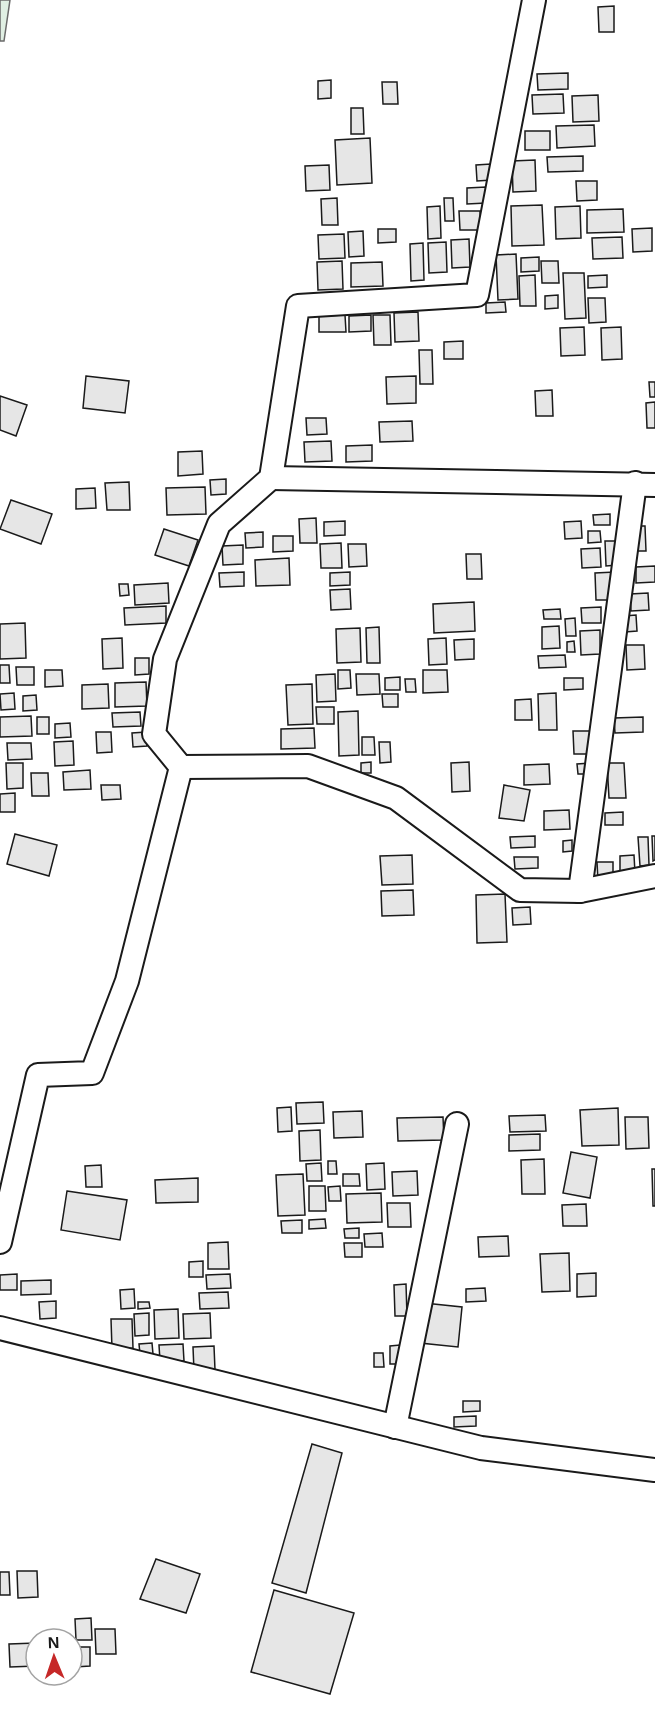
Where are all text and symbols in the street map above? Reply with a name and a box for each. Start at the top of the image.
north arrow [24,1627,84,1687]
text: N [47,1634,60,1651]

